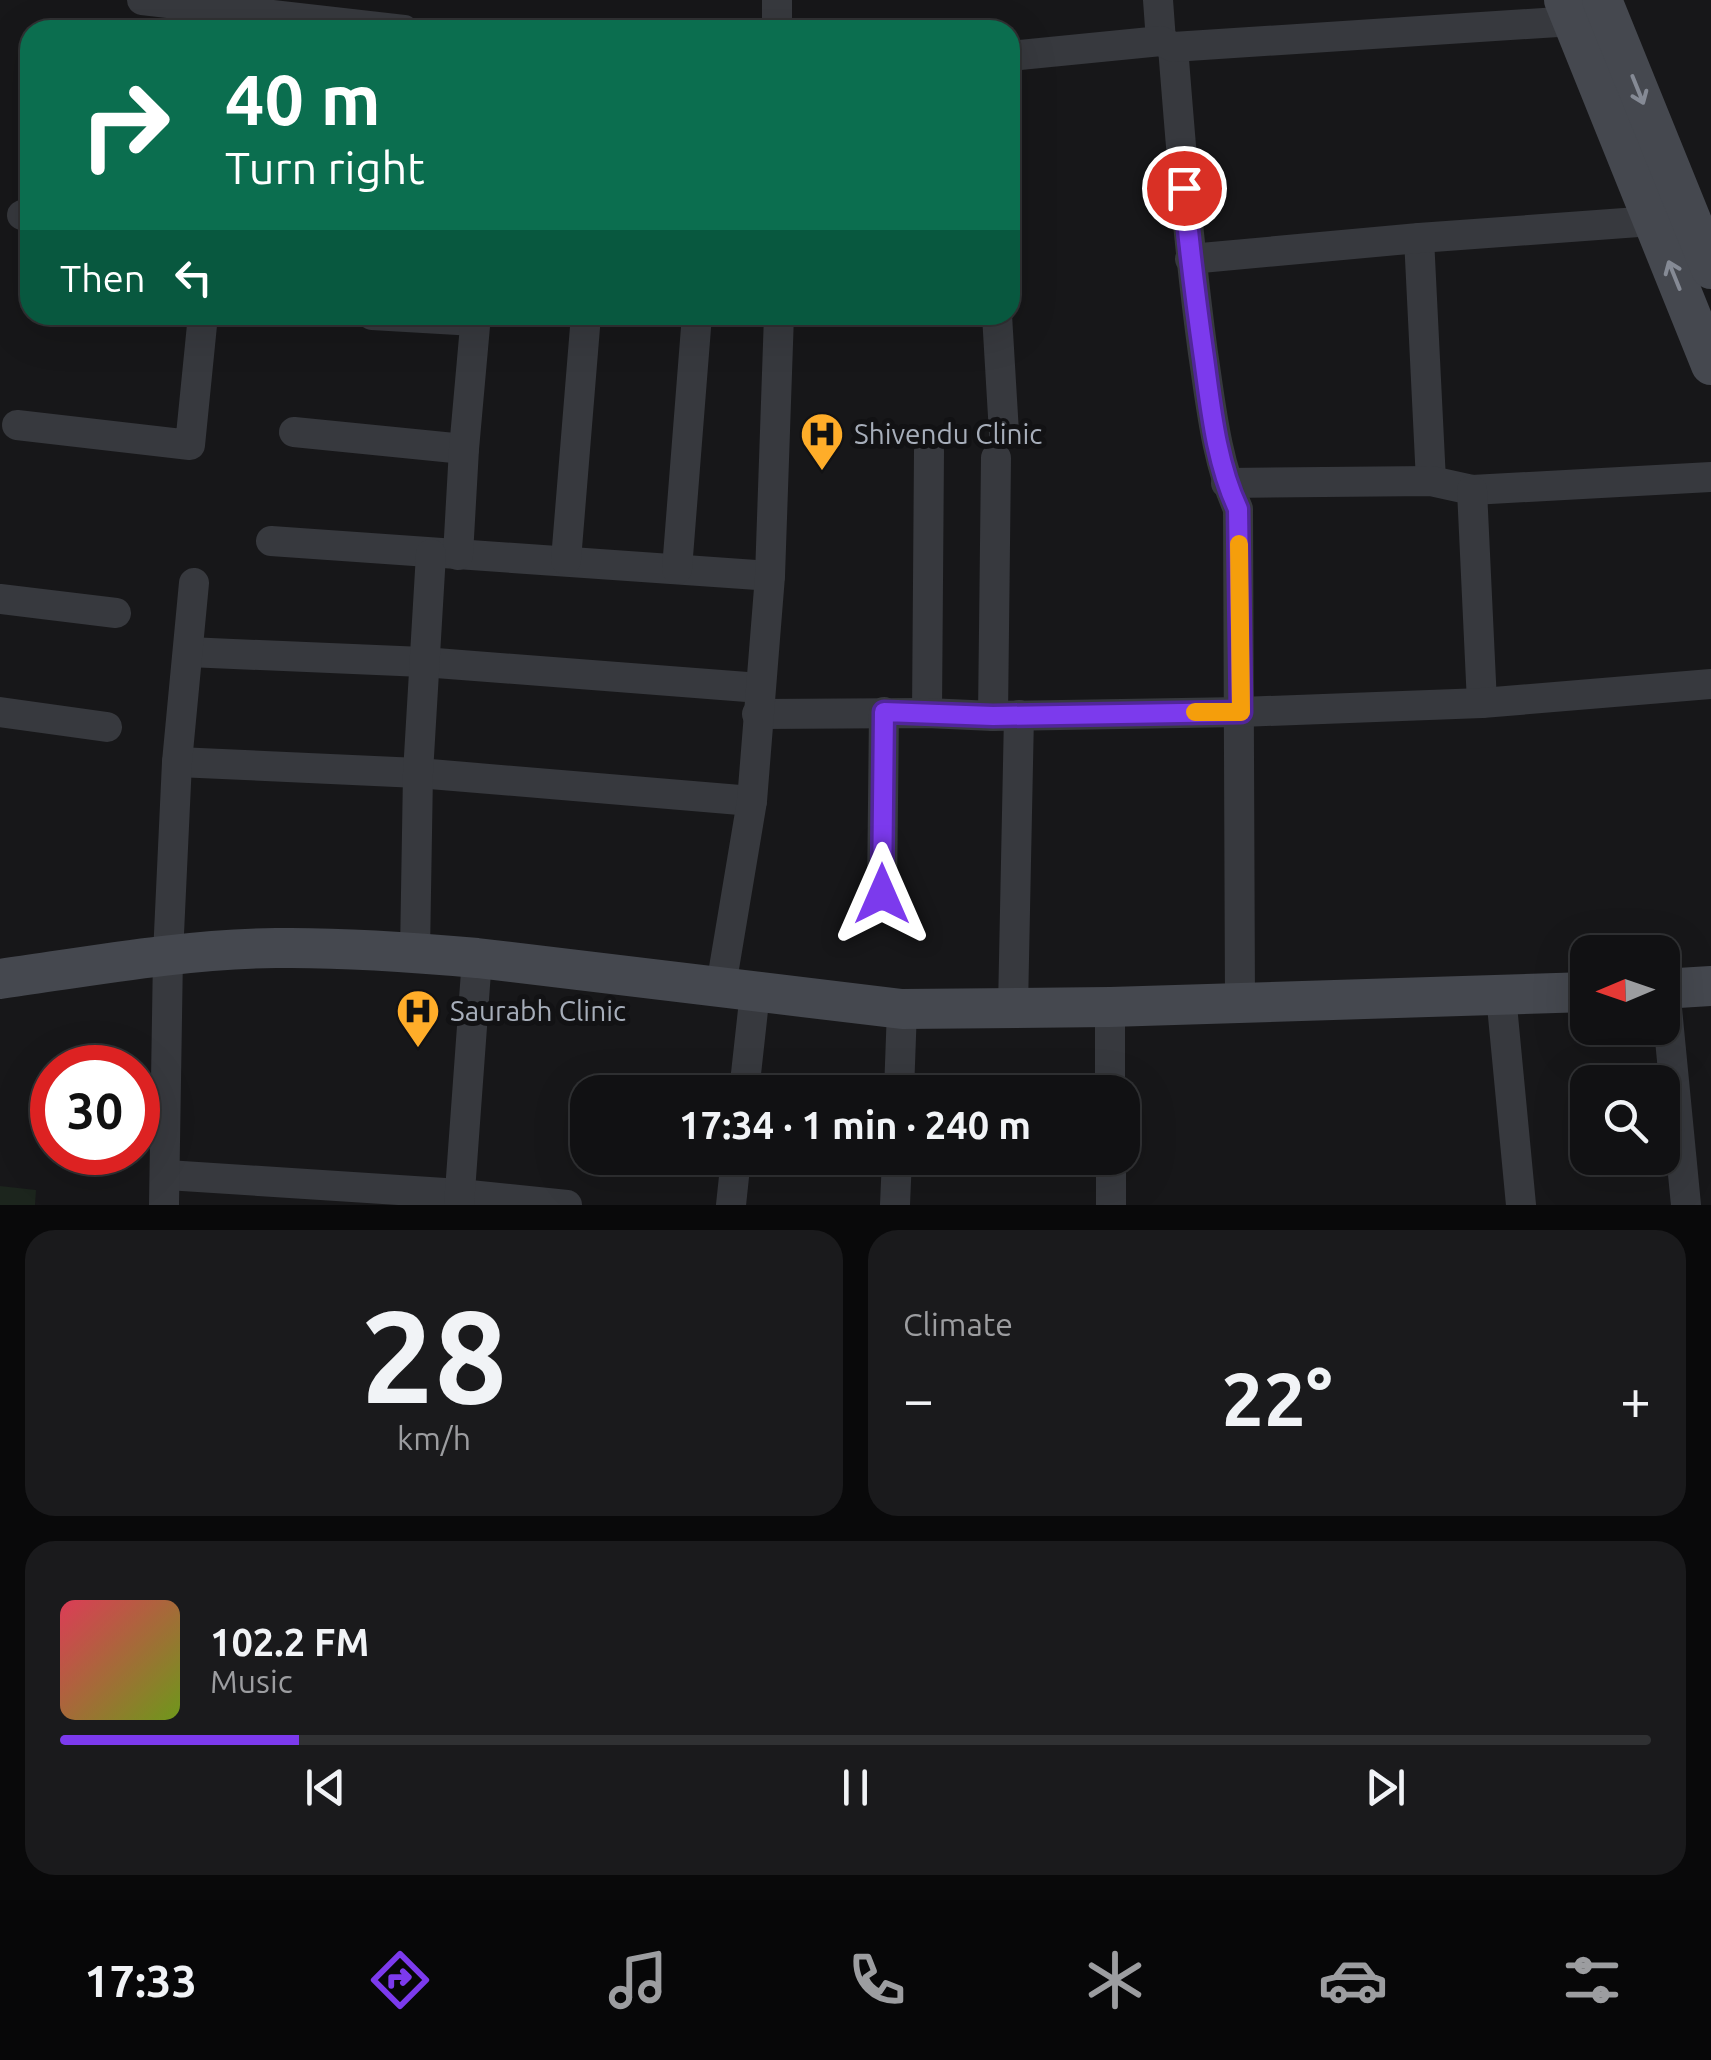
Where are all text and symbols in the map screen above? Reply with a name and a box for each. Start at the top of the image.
icon: right [60,60,190,190]
text: 40 m [225,60,381,138]
one-way arrow [1631,75,1649,105]
text: Turn right [225,142,425,193]
pin [1142,146,1227,231]
icon: arrive [1157,161,1212,216]
icon: left [166,250,221,305]
text: Then [60,257,146,299]
one-way arrow [1663,260,1681,291]
hospital icon: Shivendu Clinic [799,411,845,472]
place label: Shivendu Clinic [854,418,1042,449]
position arrow [830,842,934,946]
north arrow [1570,935,1680,1045]
map controls [1570,935,1680,1175]
hospital icon: Saurabh Clinic [395,988,441,1049]
place label: Saurabh Clinic [450,995,626,1026]
speed limit sign: 30 [30,1045,160,1175]
button: search [1570,1065,1680,1175]
text: 17:34 · 1 min · 240 m [679,1104,1031,1146]
text: 28 [361,1282,507,1428]
text: Climate [903,1306,1013,1342]
text: 22° [1221,1356,1333,1440]
text: − [903,1368,934,1429]
text: + [1620,1368,1651,1429]
text: km/h [397,1420,471,1456]
text: 102.2 FM [210,1621,369,1663]
text: Music [210,1663,293,1699]
icon: previous [298,1760,353,1815]
icon: pause [828,1760,883,1815]
icon: next [1358,1760,1413,1815]
icon: directions [365,1945,435,2015]
icon: music [603,1945,673,2015]
icon: phone [842,1945,912,2015]
icon: climate [1080,1945,1150,2015]
icon: car [1318,1945,1388,2015]
icon: filters [1557,1945,1627,2015]
text: 17:33 [84,1955,197,2006]

